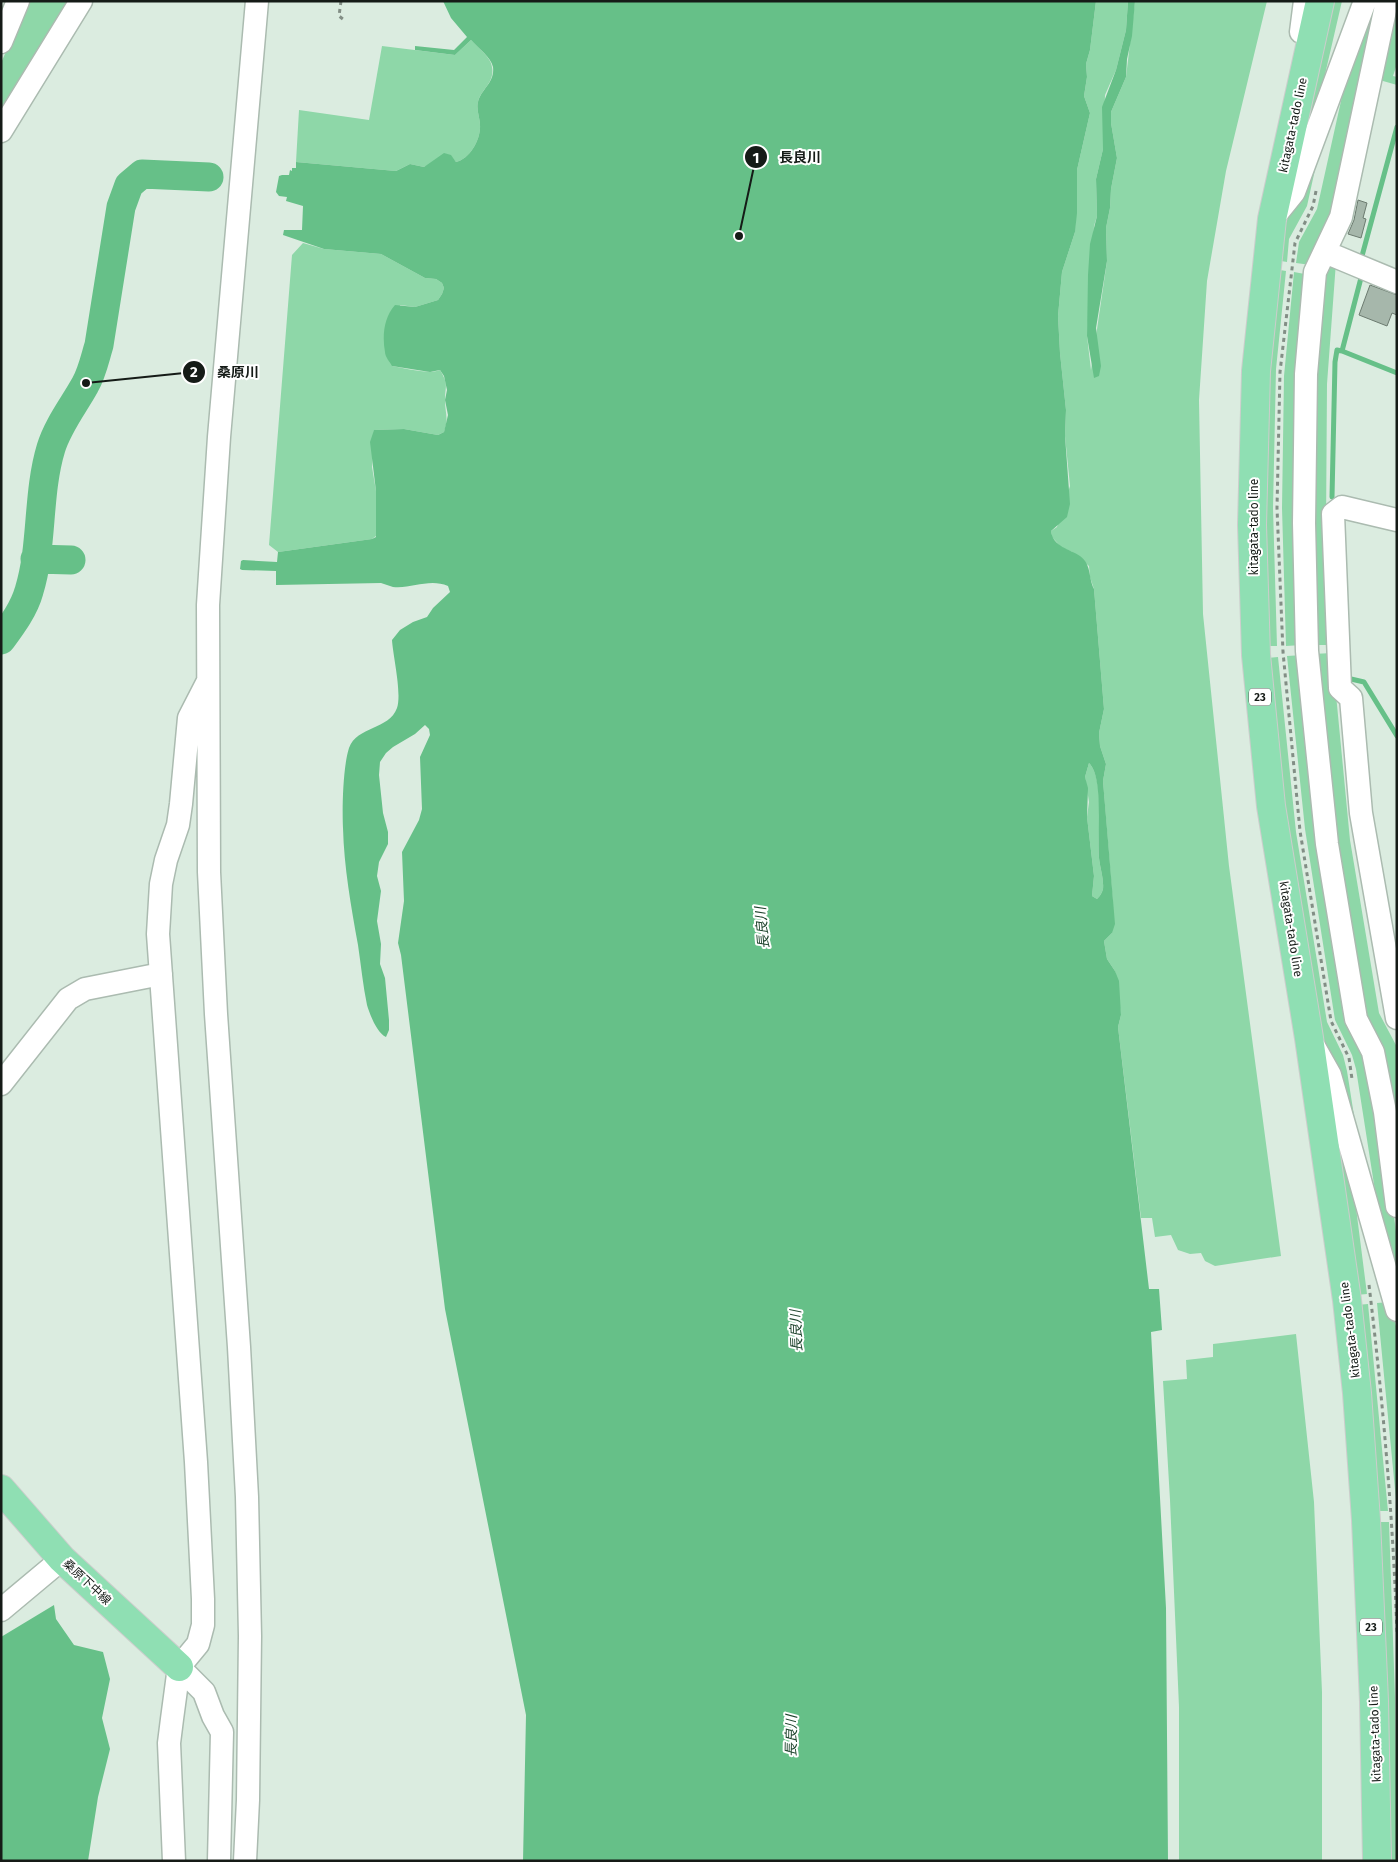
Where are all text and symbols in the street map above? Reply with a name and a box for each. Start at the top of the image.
street label: kitagata-tado line [1276,76,1310,174]
callout: 長良川 [744,143,831,172]
text: 1 [753,149,759,167]
text: 長良川 [779,149,821,166]
callout: 桑原川 [182,358,269,387]
text: 2 [190,363,198,381]
text: 桑原川 [217,364,259,381]
street label: kitagata-tado line [1247,479,1261,575]
road number: 23 [1249,689,1271,706]
street label: kitagata-tado line [1277,880,1305,978]
water label: 長良川 [752,904,773,950]
street label: kitagata-tado line [1337,1281,1363,1379]
water label: 長良川 [787,1308,806,1352]
street label: 桑原下中線 [60,1556,114,1608]
road number: 23 [1360,1618,1382,1635]
street label: kitagata-tado line [1366,1685,1384,1783]
water label: 長良川 [783,1713,800,1757]

